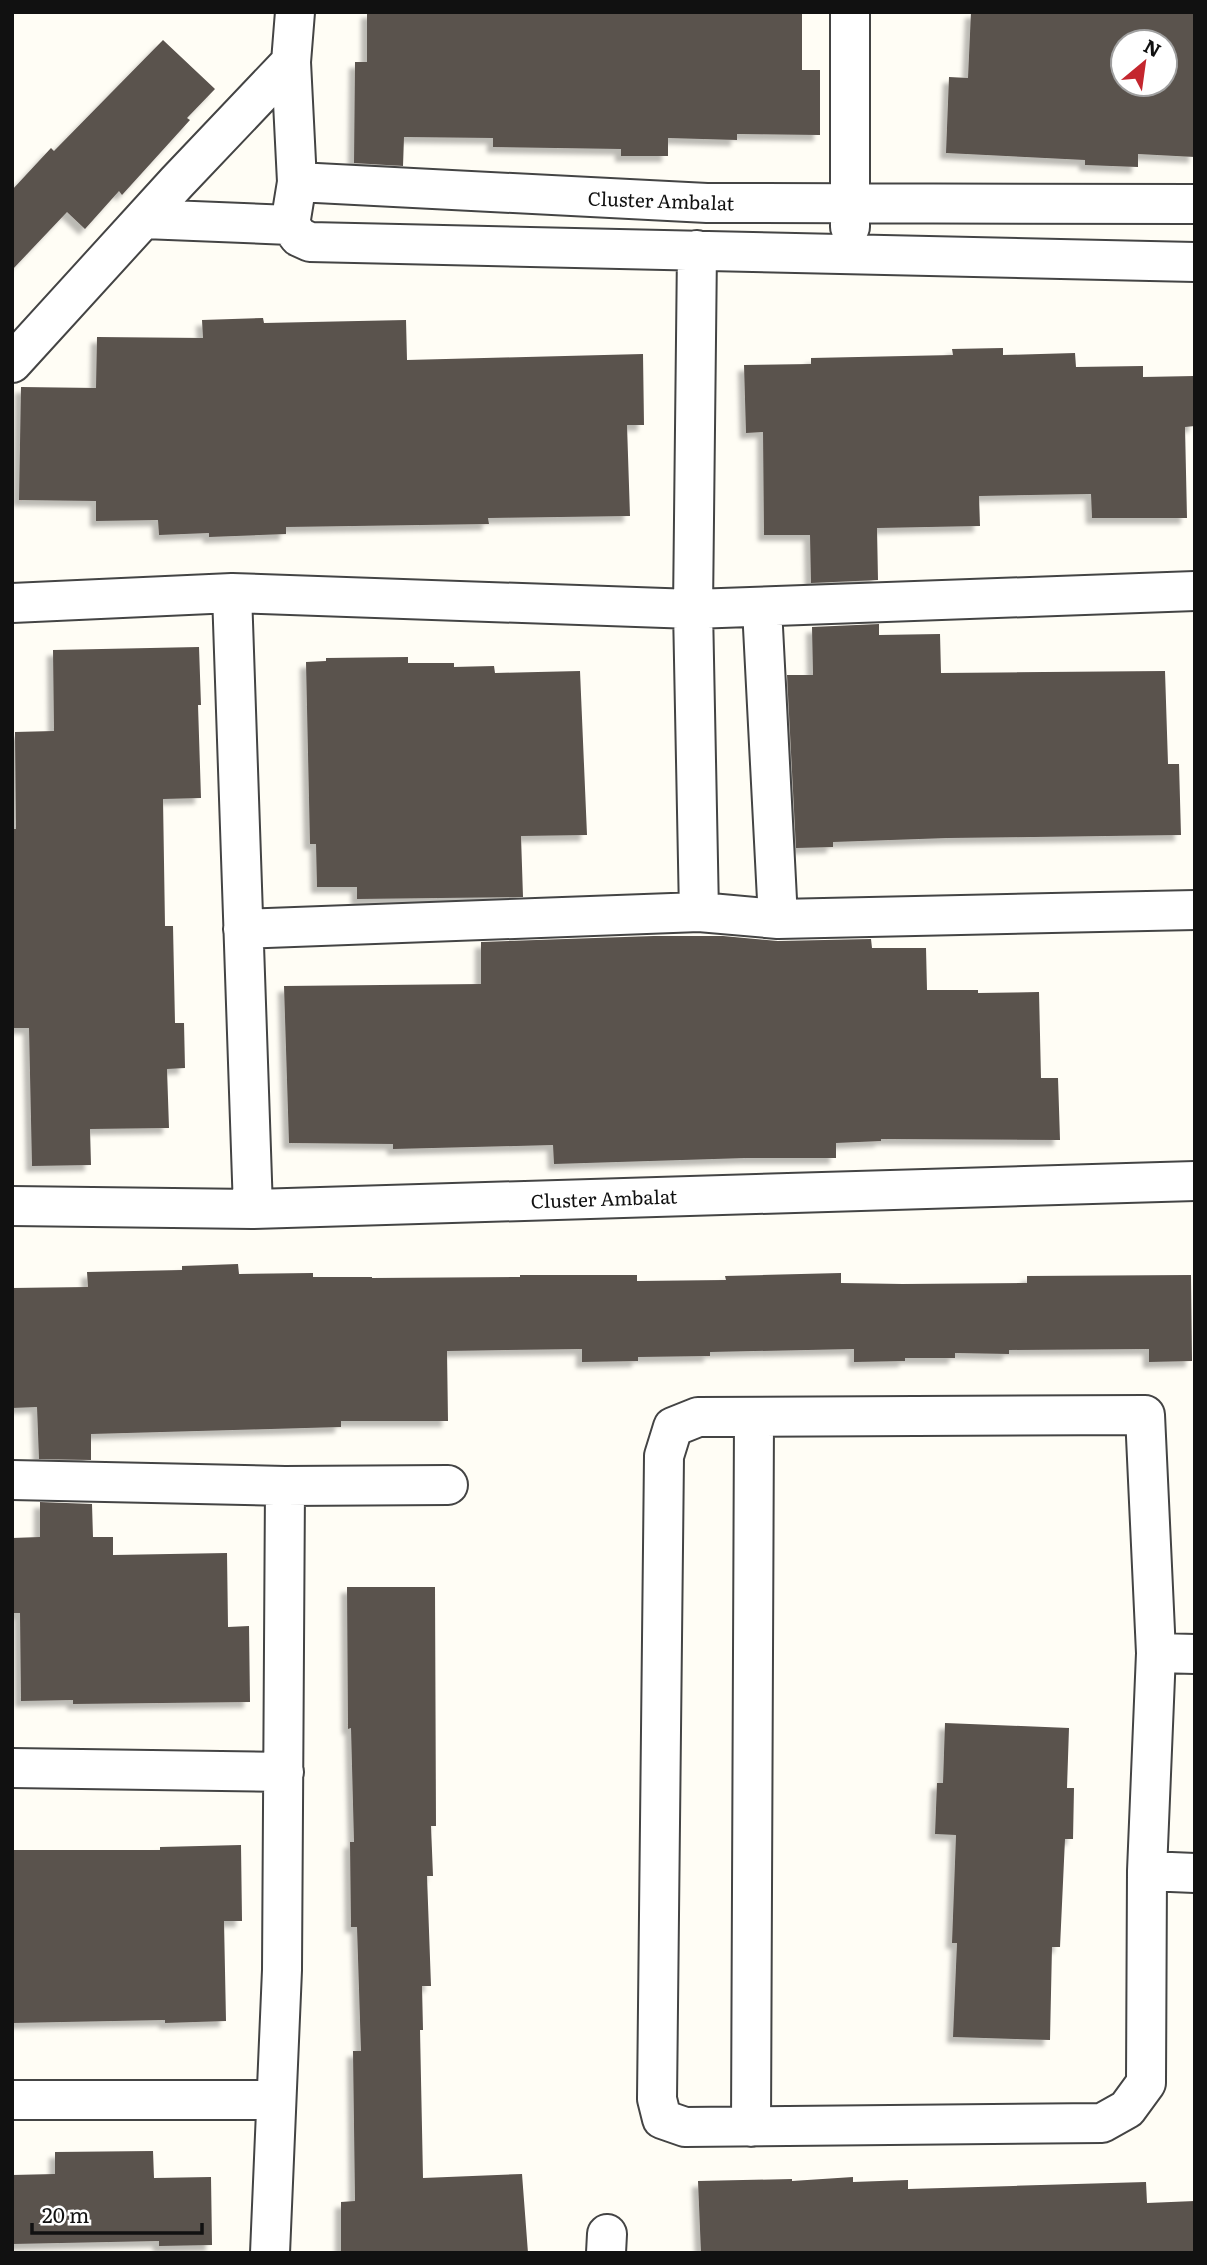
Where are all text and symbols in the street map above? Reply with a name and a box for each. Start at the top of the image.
north arrow [1109,28,1179,98]
text: N [1139,31,1167,63]
street label: Cluster Ambalat [587,183,735,217]
street label: Cluster Ambalat [530,1181,678,1215]
scale bar [32,2192,201,2236]
text: 20 m [42,2198,89,2229]

